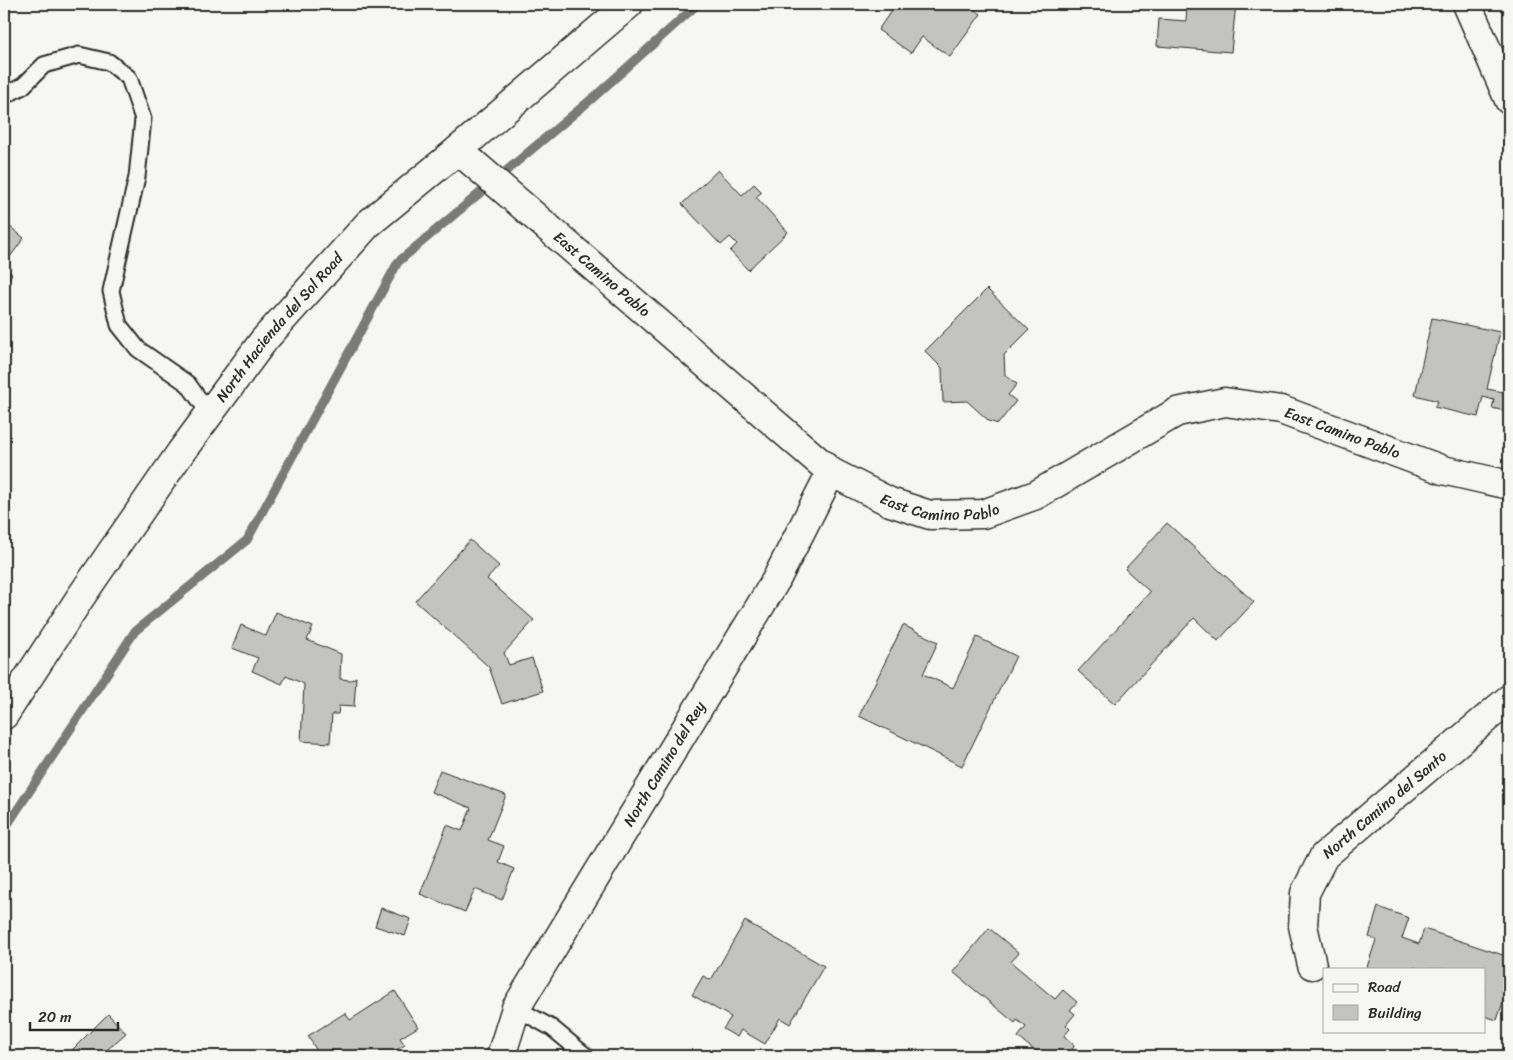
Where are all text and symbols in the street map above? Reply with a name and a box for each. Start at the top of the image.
street label: East Camino Pablo [547,225,657,324]
street label: North Hacienda del Sol Road [209,246,350,408]
street label: East Camino Pablo [1281,399,1405,466]
street label: East Camino Pablo [875,486,1004,528]
street label: North Camino del Rey [616,696,713,832]
street label: North Camino del Santo [1316,744,1453,865]
legend [1323,968,1486,1032]
text: Road [1368,974,1401,1000]
scale bar [30,1000,118,1032]
text: Building [1368,1000,1422,1026]
text: 20 m [38,1004,72,1030]

